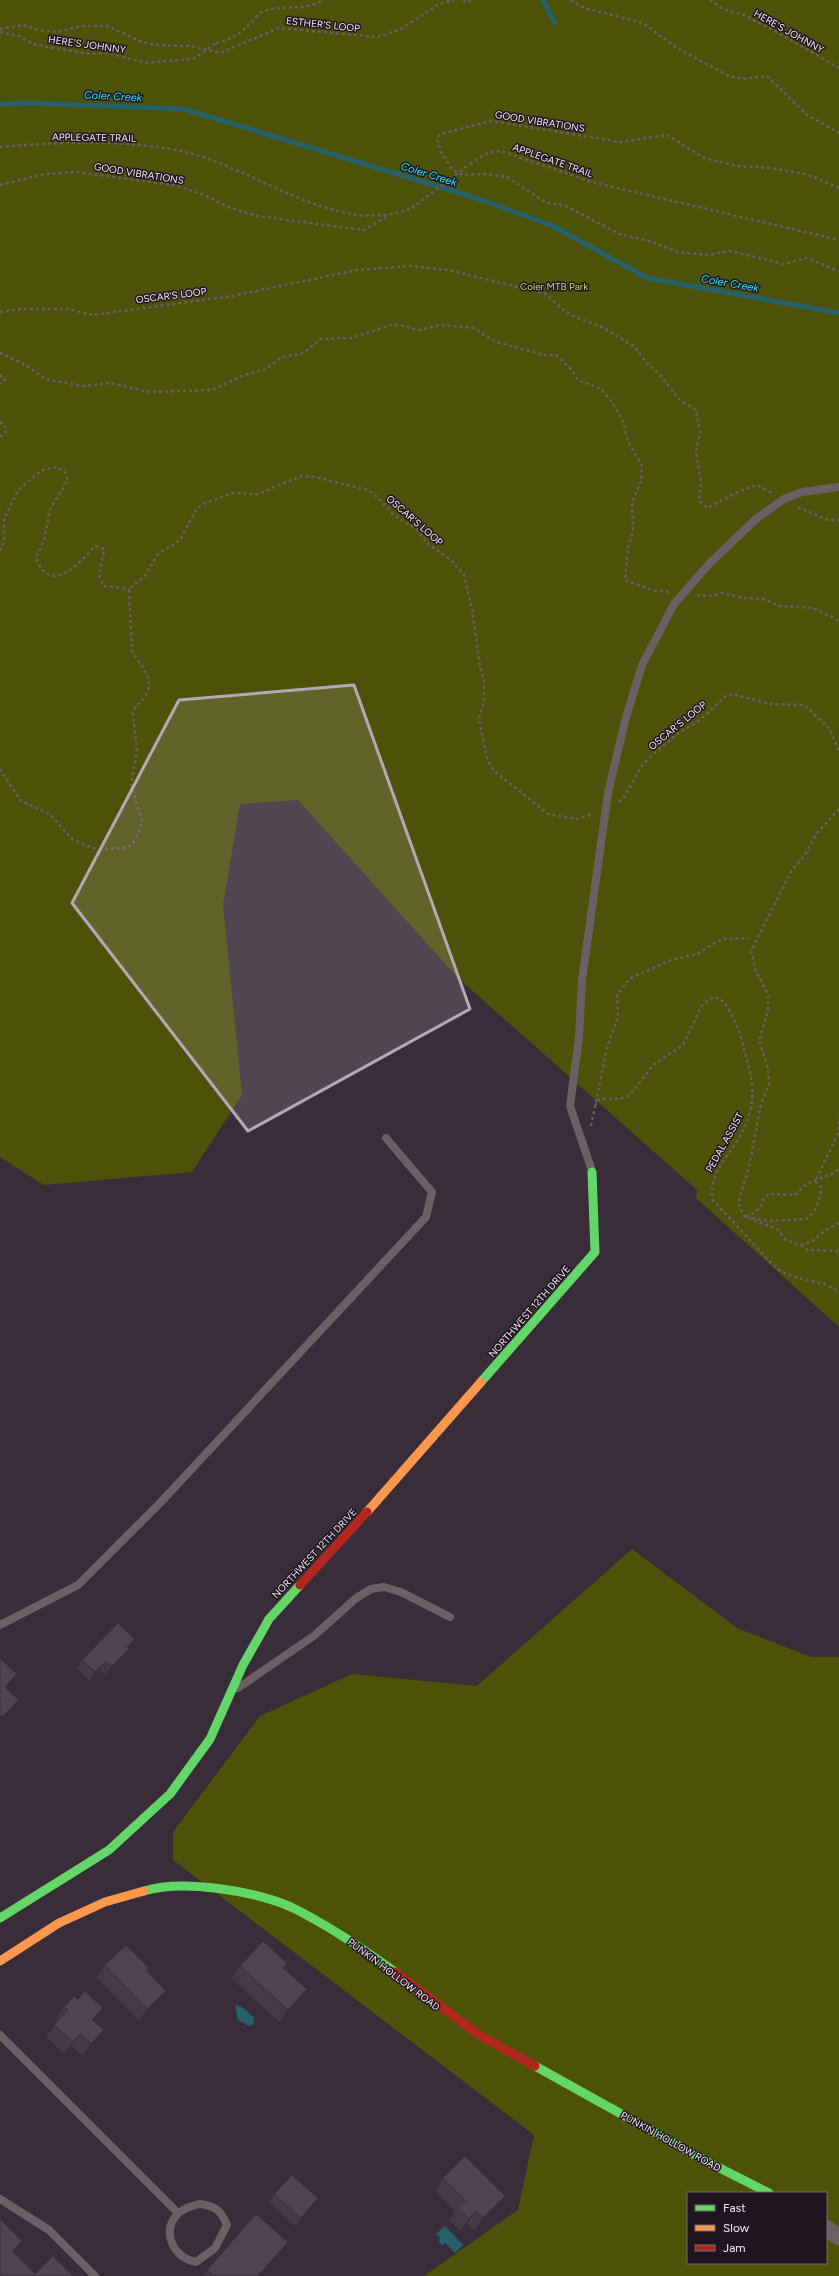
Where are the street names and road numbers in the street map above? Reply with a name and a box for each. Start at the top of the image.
street label: HERE'S JOHNNY [751,7,826,56]
street label: ESTHER'S LOOP [285,14,361,35]
street label: HERE'S JOHNNY [47,33,127,56]
street label: GOOD VIBRATIONS [494,108,586,135]
street label: APPLEGATE TRAIL [52,130,137,145]
street label: APPLEGATE TRAIL [511,141,595,181]
street label: GOOD VIBRATIONS [93,160,185,187]
street label: OSCAR'S LOOP [135,285,207,306]
street label: OSCAR'S LOOP [384,492,446,549]
street label: OSCAR'S LOOP [646,698,709,753]
street label: PEDAL ASSIST [703,1110,746,1174]
street label: NORTHWEST 12TH DRIVE [486,1262,573,1360]
street label: NORTHWEST 12TH DRIVE [269,1506,360,1601]
street label: PUNKIN HOLLOW ROAD [345,1935,443,2014]
street label: PUNKIN HOLLOW ROAD [618,2108,723,2174]

